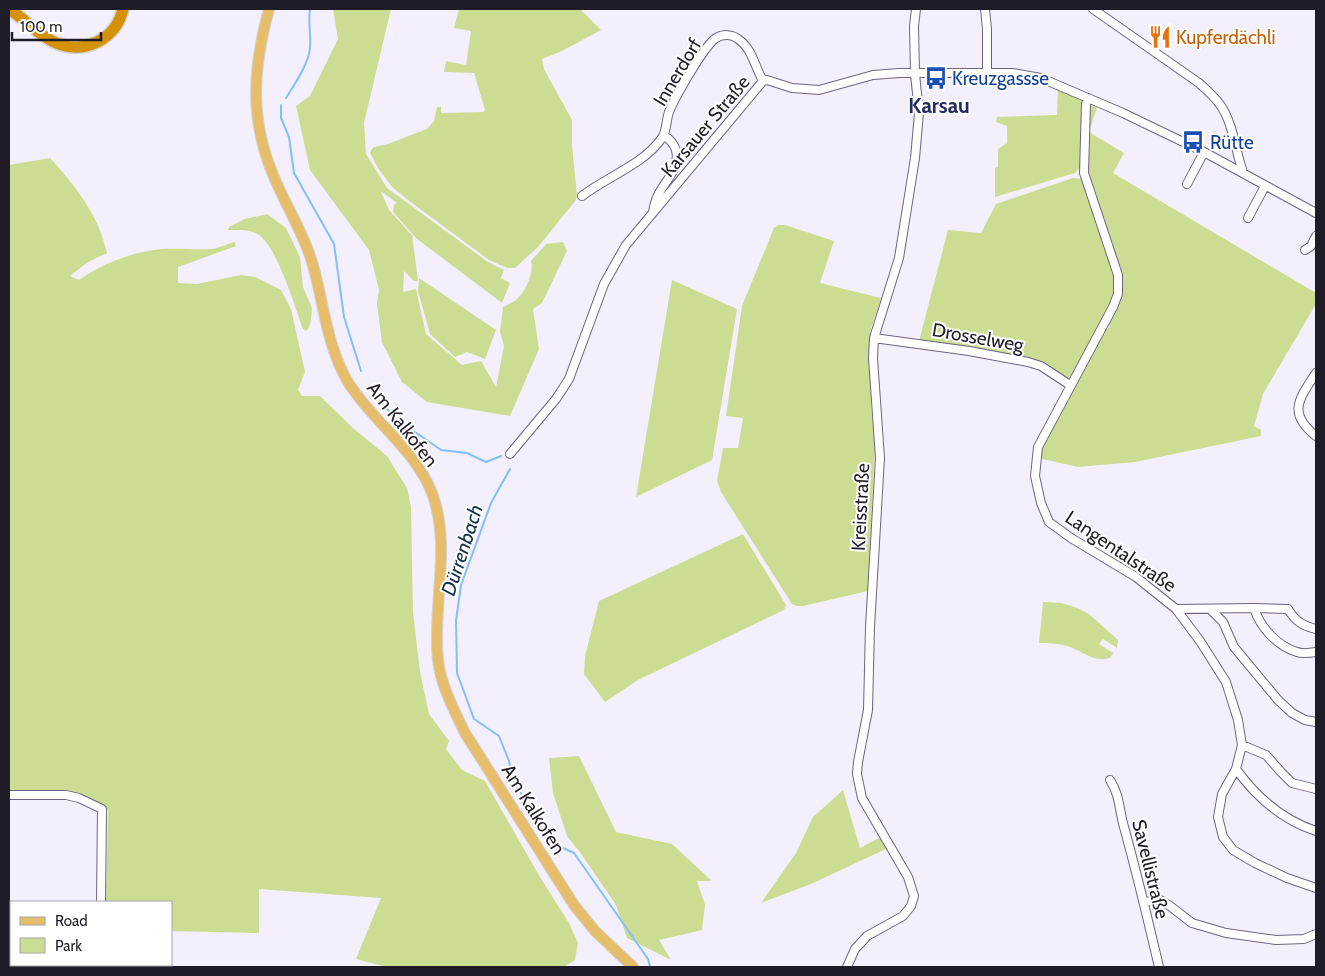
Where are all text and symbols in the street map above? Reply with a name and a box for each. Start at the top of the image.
scale bar [12,10,101,42]
text: 100 m [20,18,62,36]
restaurant icon: Kupferdächli [1147,24,1173,50]
place label: Kupferdächli [1176,26,1275,49]
street label: Innerdorf [648,34,707,110]
bus stop icon: Kreuzgassse [923,65,949,91]
place label: Kreuzgassse [952,67,1049,90]
street label: Karsauer Straße [656,71,755,182]
district label: Karsau [908,93,970,118]
bus stop icon: Rütte [1180,129,1206,155]
place label: Rütte [1210,131,1254,154]
street label: Drosselweg [930,318,1026,357]
street label: Am Kalkofen [362,377,443,472]
street label: Kreisstraße [847,462,874,552]
water label: Dürrenbach [436,501,488,599]
street label: Langentalstraße [1061,506,1181,597]
street label: Am Kalkofen [497,760,570,859]
street label: Savellistraße [1127,817,1174,921]
legend [10,901,172,966]
text: Road [55,912,88,930]
text: Park [55,937,82,955]

